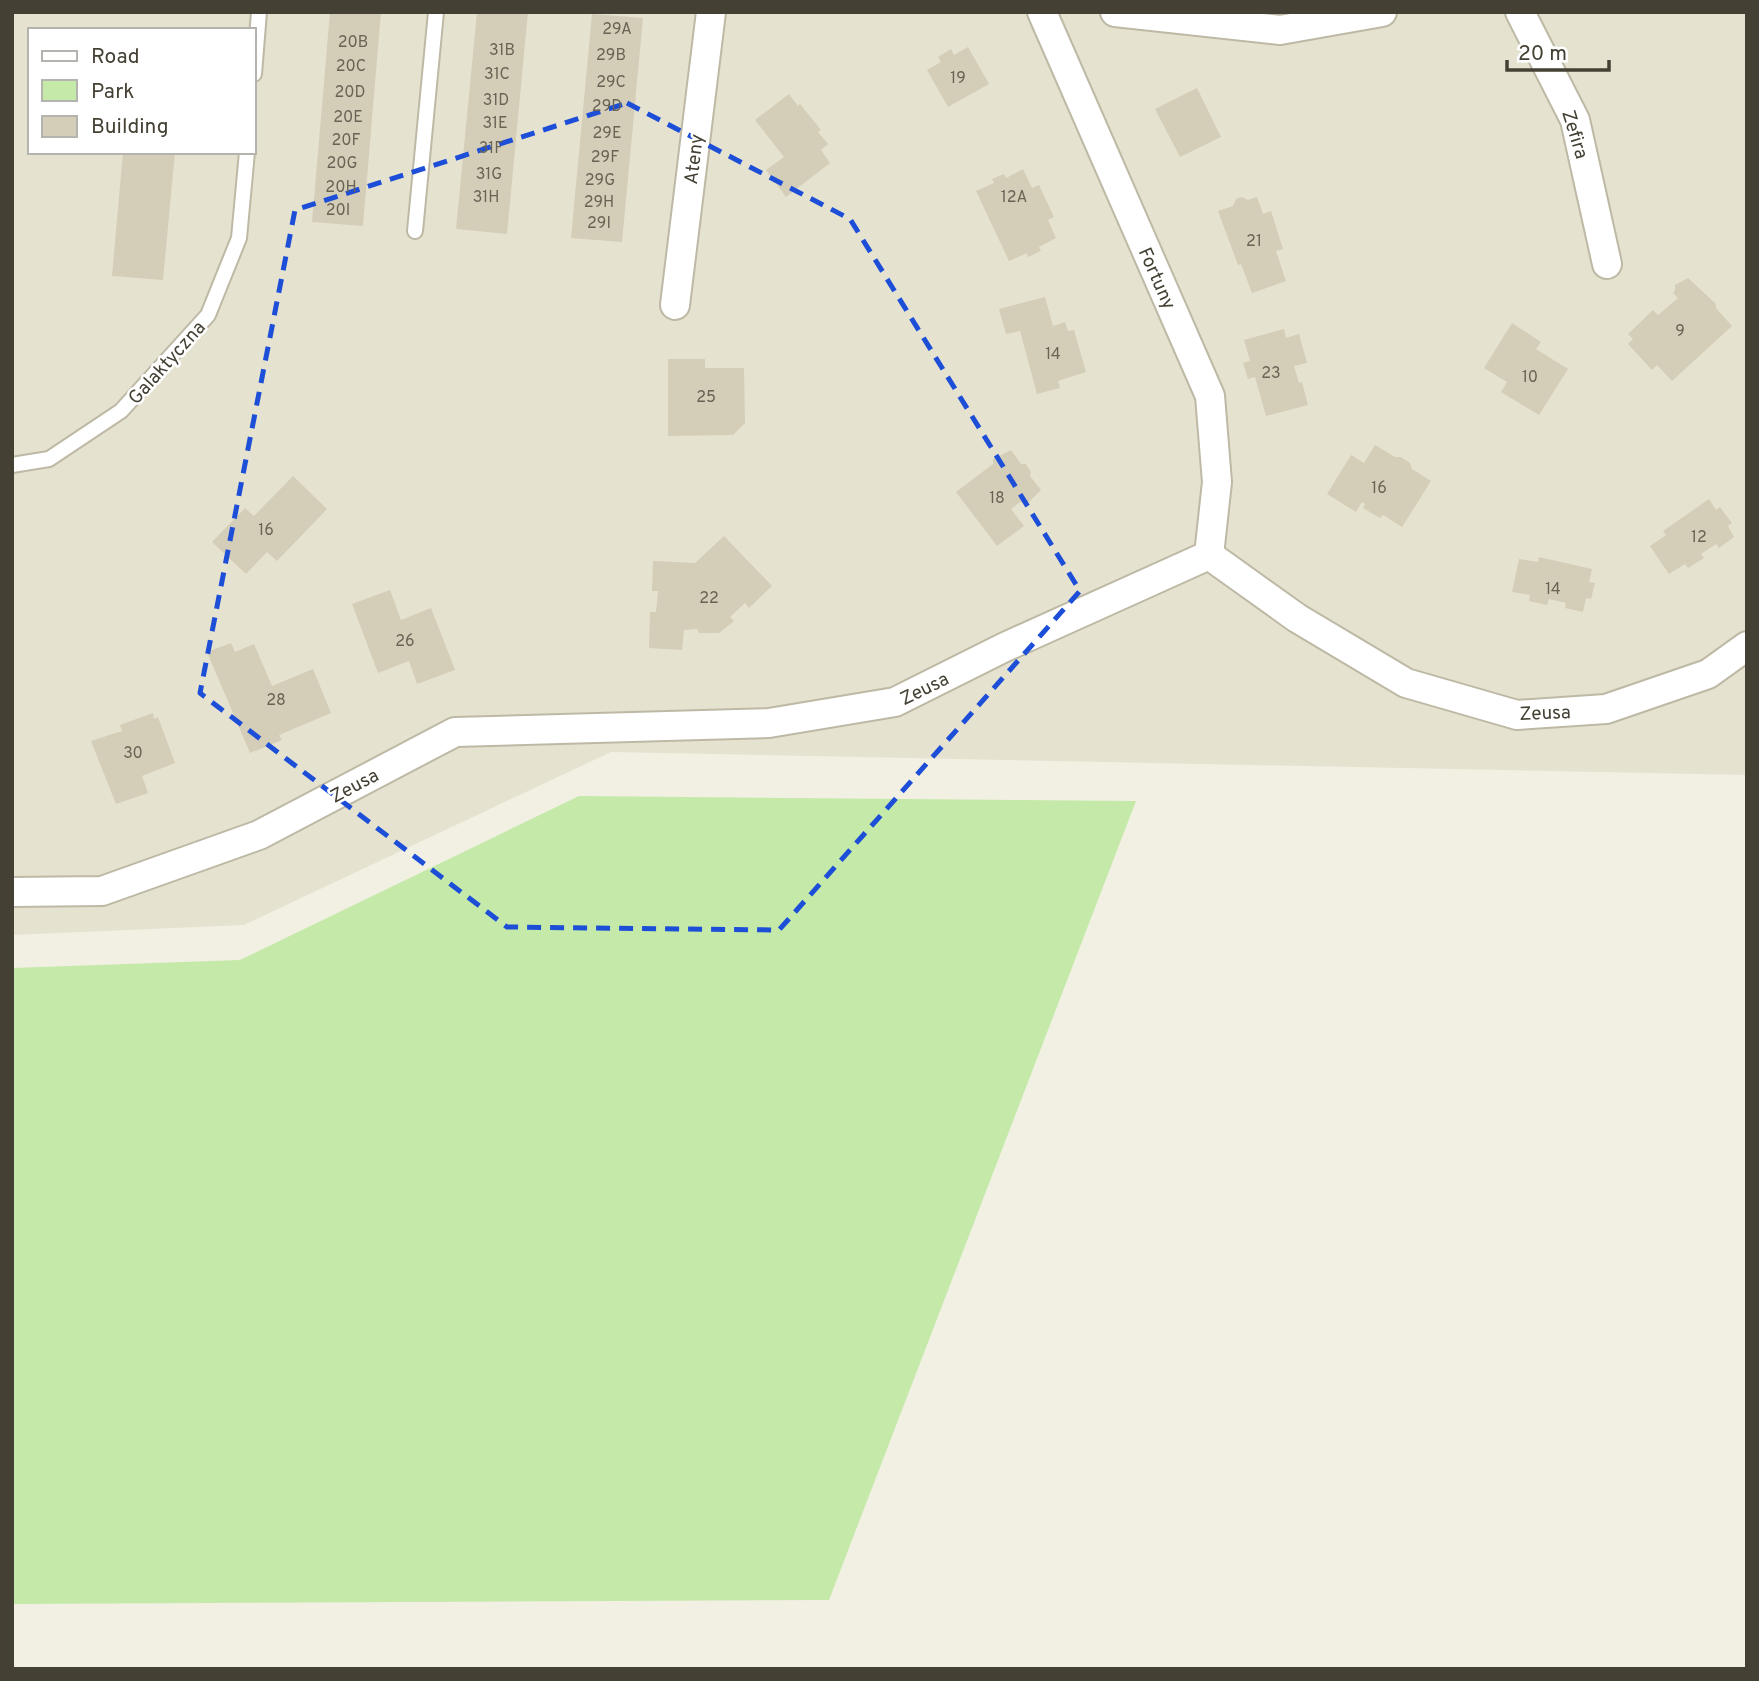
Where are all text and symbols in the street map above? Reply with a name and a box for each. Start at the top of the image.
house number: 29A [602,20,632,40]
legend [28,28,256,154]
scale bar [1507,28,1608,72]
house number: 20B [338,33,368,53]
house number: 31B [489,41,515,61]
text: 20 m [1518,41,1567,68]
text: Road [91,44,140,71]
house number: 29B [596,46,626,66]
house number: 20C [336,57,366,77]
house number: 31C [484,65,510,85]
house number: 19 [950,69,966,89]
house number: 29C [596,73,626,93]
text: Park [91,79,134,106]
house number: 20D [335,83,365,103]
house number: 31D [483,91,509,111]
house number: 29D [592,97,622,117]
street label: Zefira [1555,107,1593,162]
house number: 20E [333,108,363,128]
text: Building [91,114,169,141]
house number: 31E [482,114,508,134]
house number: 29E [593,124,621,144]
house number: 20F [331,131,361,151]
street label: Ateny [680,133,710,186]
house number: 31F [479,139,503,159]
house number: 29F [591,148,619,168]
house number: 20G [326,154,358,174]
house number: 31G [476,165,502,185]
house number: 29G [585,171,615,191]
house number: 20H [325,178,357,198]
house number: 31H [473,188,499,208]
house number: 12A [1001,188,1027,208]
house number: 29H [584,193,614,213]
house number: 20I [326,201,350,221]
house number: 29I [587,214,611,234]
house number: 21 [1246,232,1262,252]
street label: Fortuny [1132,244,1180,314]
street label: Galaktyczna [124,317,211,410]
house number: 9 [1675,322,1685,342]
house number: 14 [1045,345,1061,365]
house number: 23 [1261,364,1281,384]
house number: 10 [1522,368,1538,388]
house number: 25 [696,388,716,408]
house number: 16 [1371,479,1387,499]
house number: 18 [989,489,1005,509]
house number: 16 [258,521,274,541]
house number: 12 [1691,528,1707,548]
house number: 14 [1545,580,1561,600]
house number: 22 [699,589,719,609]
house number: 26 [395,632,415,652]
street label: Zeusa [896,668,953,712]
house number: 28 [266,691,286,711]
street label: Zeusa [1519,701,1571,727]
house number: 30 [123,744,143,764]
street label: Zeusa [327,764,383,809]

